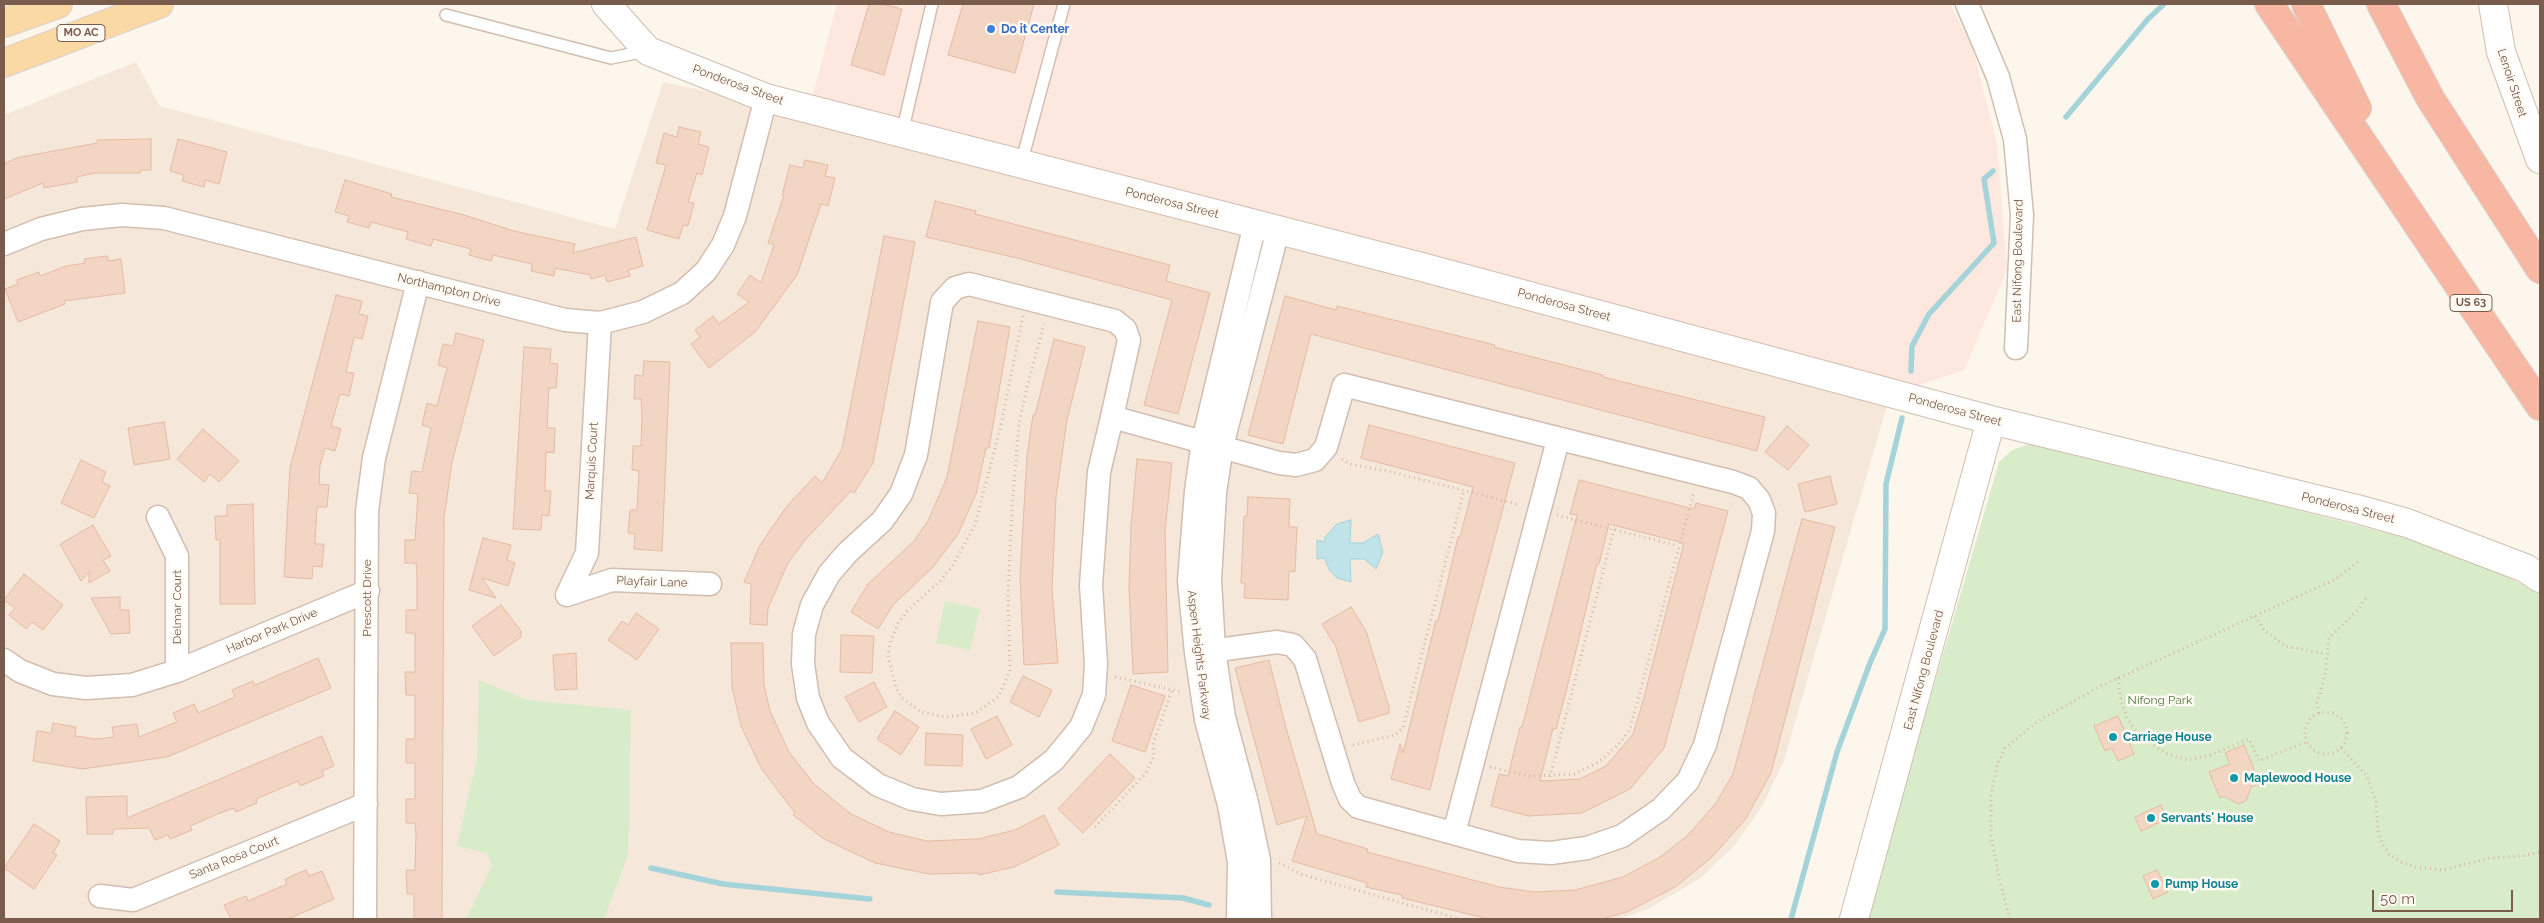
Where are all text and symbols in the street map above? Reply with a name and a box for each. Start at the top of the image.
place label: Do it Center [1001,22,1069,36]
marker: Do it Center [985,23,997,35]
road number: MO AC [57,24,105,42]
street label: Lenoir Street [2494,47,2530,119]
street label: Ponderosa Street [691,62,785,108]
street label: Ponderosa Street [1124,184,1220,222]
street label: East Nifong Boulevard [2010,199,2026,323]
street label: Northampton Drive [396,270,502,310]
street label: Ponderosa Street [1516,286,1612,324]
road number: US 63 [2450,294,2492,312]
street label: Ponderosa Street [1907,391,2003,429]
street label: Marquis Court [583,422,601,500]
street label: Ponderosa Street [2300,489,2396,527]
street label: Prescott Drive [360,559,374,637]
street label: Delmar Court [170,570,184,644]
street label: Playfair Lane [616,574,688,590]
street label: Aspen Heights Parkway [1184,589,1214,721]
street label: Harbor Park Drive [224,605,320,657]
street label: East Nifong Boulevard [1901,608,1947,732]
park label: Nifong Park [2128,693,2192,707]
place label: Carriage House [2123,730,2212,744]
marker: Carriage House [2107,731,2119,743]
place label: Maplewood House [2244,771,2351,785]
marker: Maplewood House [2228,772,2240,784]
place label: Servants' House [2161,811,2254,825]
marker: Servants' House [2145,812,2157,824]
street label: Santa Rosa Court [187,833,281,883]
place label: Pump House [2165,877,2238,891]
marker: Pump House [2149,878,2161,890]
scale bar [2374,880,2515,912]
text: 50 m [2380,890,2415,908]

